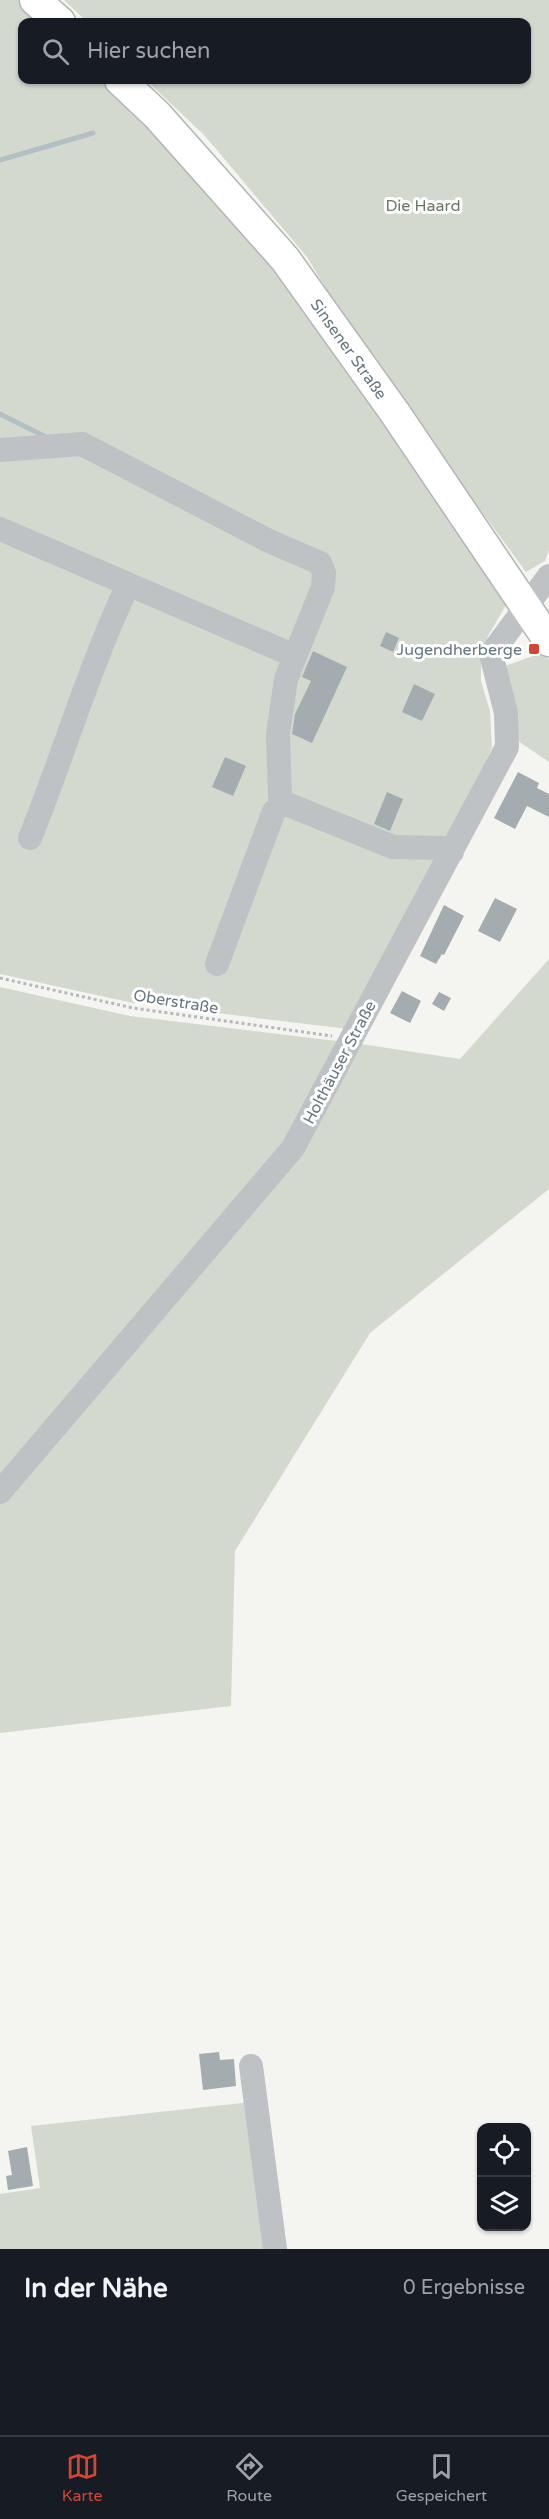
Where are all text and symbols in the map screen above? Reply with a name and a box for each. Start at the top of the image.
search box [18,18,531,84]
icon: search [39,35,72,68]
text: Hier suchen [87,38,210,64]
park label: Die Haard [385,196,461,216]
street label: Sinsener Straße [306,295,391,404]
place label: Jugendherberge [397,640,522,660]
marker: Jugendherberge [527,642,541,656]
street label: Oberstraße [132,985,220,1019]
street label: Holthäuser Straße [299,997,381,1127]
map controls [477,2123,531,2231]
button: locate [477,2123,531,2177]
button: layers [477,2177,531,2231]
text: In der Nähe [24,2273,168,2304]
text: 0 Ergebnisse [403,2276,525,2300]
tab: Karte [62,2450,103,2506]
tab: Route [226,2450,272,2506]
tab: Gespeichert [396,2450,487,2506]

